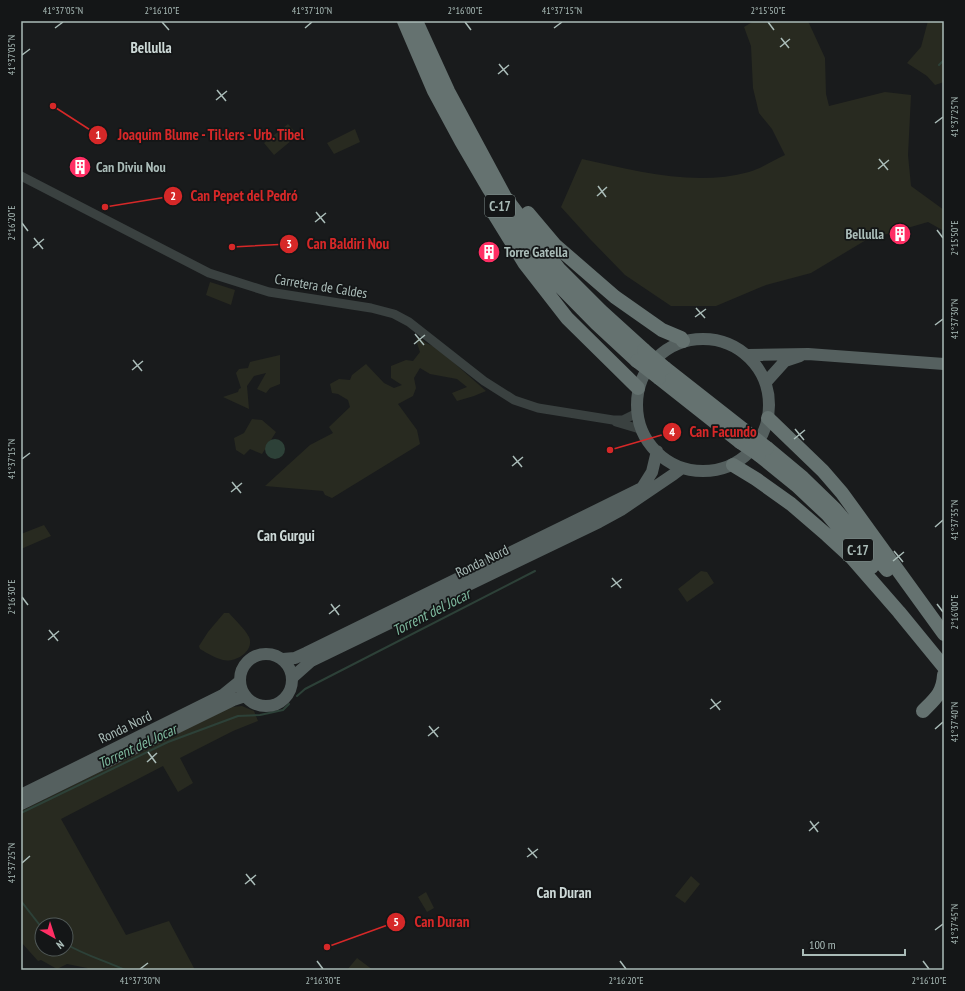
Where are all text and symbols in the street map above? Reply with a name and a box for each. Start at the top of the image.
text: 41°37'05"N [43,4,83,17]
text: 2°16'10"E [145,4,179,17]
text: 41°37'10"N [292,4,332,17]
text: 2°16'00"E [448,4,482,17]
text: 41°37'15"N [542,4,582,17]
text: 2°15'50"E [751,4,785,17]
text: 41°37'05"N [5,35,18,75]
district label: Bellulla [130,38,172,57]
text: 41°37'25"N [948,97,961,137]
callout: Joaquim Blume - Til·lers - Urb. Tibel [88,121,315,148]
text: Joaquim Blume - Til·lers - Urb. Tibel [117,125,305,144]
text: 1 [95,127,101,142]
building icon: Can Diviu Nou [67,154,93,180]
place label: Can Diviu Nou [96,158,166,176]
callout: Can Pepet del Pedró [163,182,306,209]
text: Can Pepet del Pedró [190,186,298,205]
text: 2 [170,188,176,203]
road number: C-17 [485,195,515,217]
text: 2°16'20"E [5,206,18,240]
building icon: Bellulla [887,221,913,247]
text: 2°15'50"E [948,221,961,255]
place label: Bellulla [846,225,884,243]
callout: Can Baldiri Nou [279,231,397,258]
text: Can Baldiri Nou [307,234,389,253]
text: 3 [286,236,292,251]
building icon: Torre Gatella [476,239,502,265]
place label: Torre Gatella [504,243,568,261]
street label: Carretera de Caldes [273,270,369,302]
text: 41°37'30"N [948,299,961,339]
callout: Can Facundo [662,418,765,445]
text: Can Facundo [689,422,757,441]
text: 4 [669,424,675,439]
text: 41°37'15"N [5,439,18,479]
text: 41°37'35"N [948,500,961,540]
district label: Can Gurgui [257,526,315,545]
road number: C-17 [843,539,873,561]
street label: Ronda Nord [453,541,511,581]
text: 2°16'30"E [5,580,18,614]
water label: Torrent del Jocar [389,583,475,640]
text: 2°16'00"E [948,595,961,629]
text: 41°37'40"N [948,702,961,742]
street label: Ronda Nord [96,707,154,747]
water label: Torrent del Jocar [95,719,181,773]
text: 41°37'25"N [5,843,18,883]
district label: Can Duran [537,883,592,902]
text: 41°37'45"N [948,904,961,944]
callout: Can Duran [386,909,477,936]
text: Can Duran [415,912,470,931]
text: 5 [393,914,399,929]
north arrow [34,917,74,957]
scale bar [803,931,905,957]
text: N [54,937,67,952]
text: 100 m [809,937,836,952]
text: 41°37'30"N [120,974,160,987]
text: 2°16'30"E [306,974,340,987]
text: 2°16'20"E [609,974,643,987]
text: 2°16'10"E [912,974,946,987]

